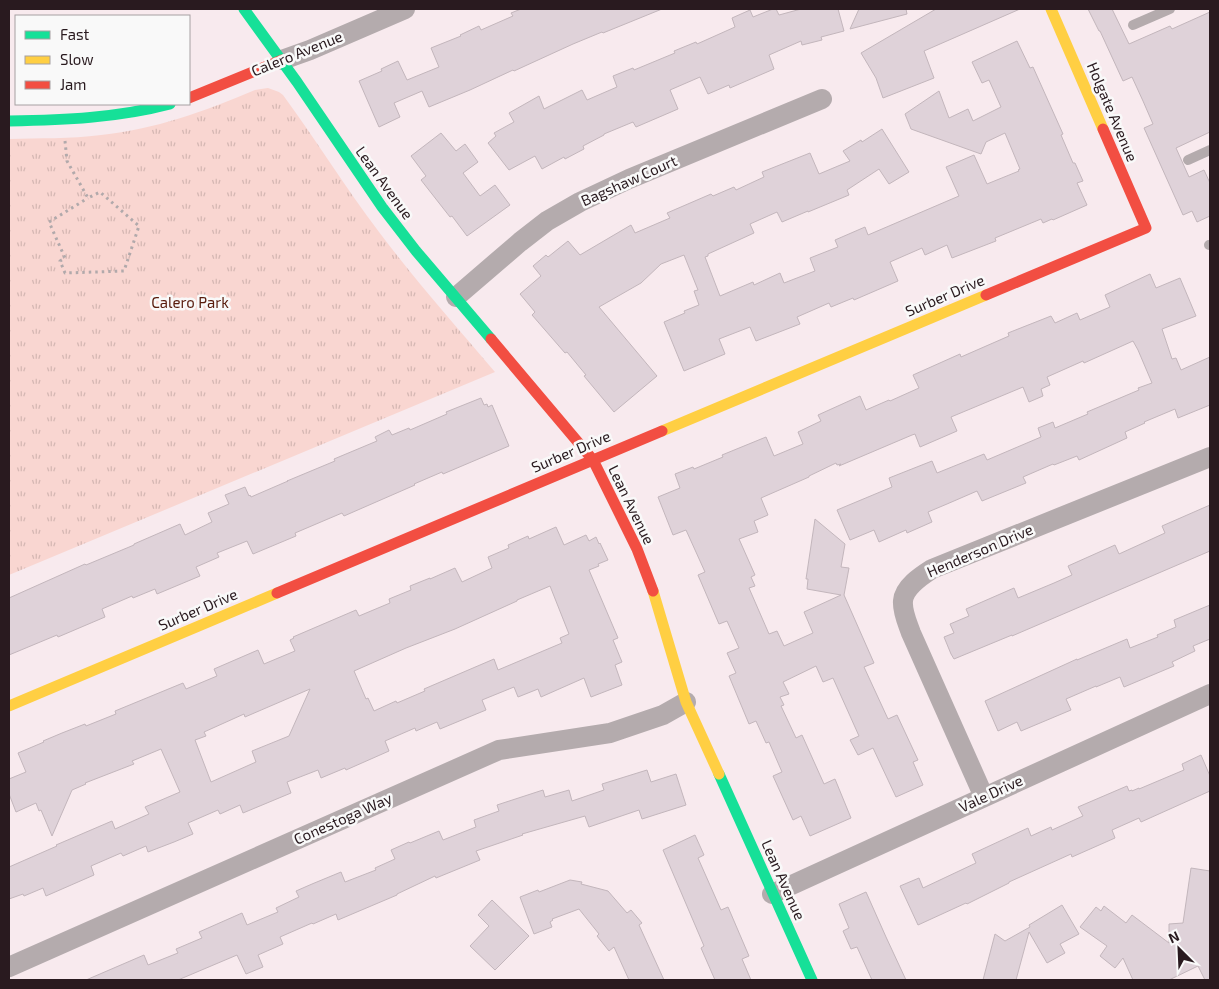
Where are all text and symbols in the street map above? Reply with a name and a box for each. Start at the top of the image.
legend [15,15,190,105]
text: Fast [60,25,90,43]
street label: Calero Avenue [248,27,345,80]
text: Slow [60,50,94,68]
street label: Holgate Avenue [1084,59,1142,164]
text: Jam [60,75,86,93]
street label: Lean Avenue [352,142,417,222]
street label: Bagshaw Court [578,151,680,209]
street label: Surber Drive [902,270,987,320]
park label: Calero Park [151,293,229,311]
street label: Surber Drive [528,426,613,476]
street label: Lean Avenue [605,462,659,547]
street label: Henderson Drive [924,520,1035,580]
street label: Surber Drive [155,584,240,634]
street label: Vale Drive [956,770,1025,816]
street label: Conestoga Way [291,788,395,848]
street label: Lean Avenue [758,837,810,923]
north arrow [1154,924,1204,974]
text: N [1165,927,1182,946]

